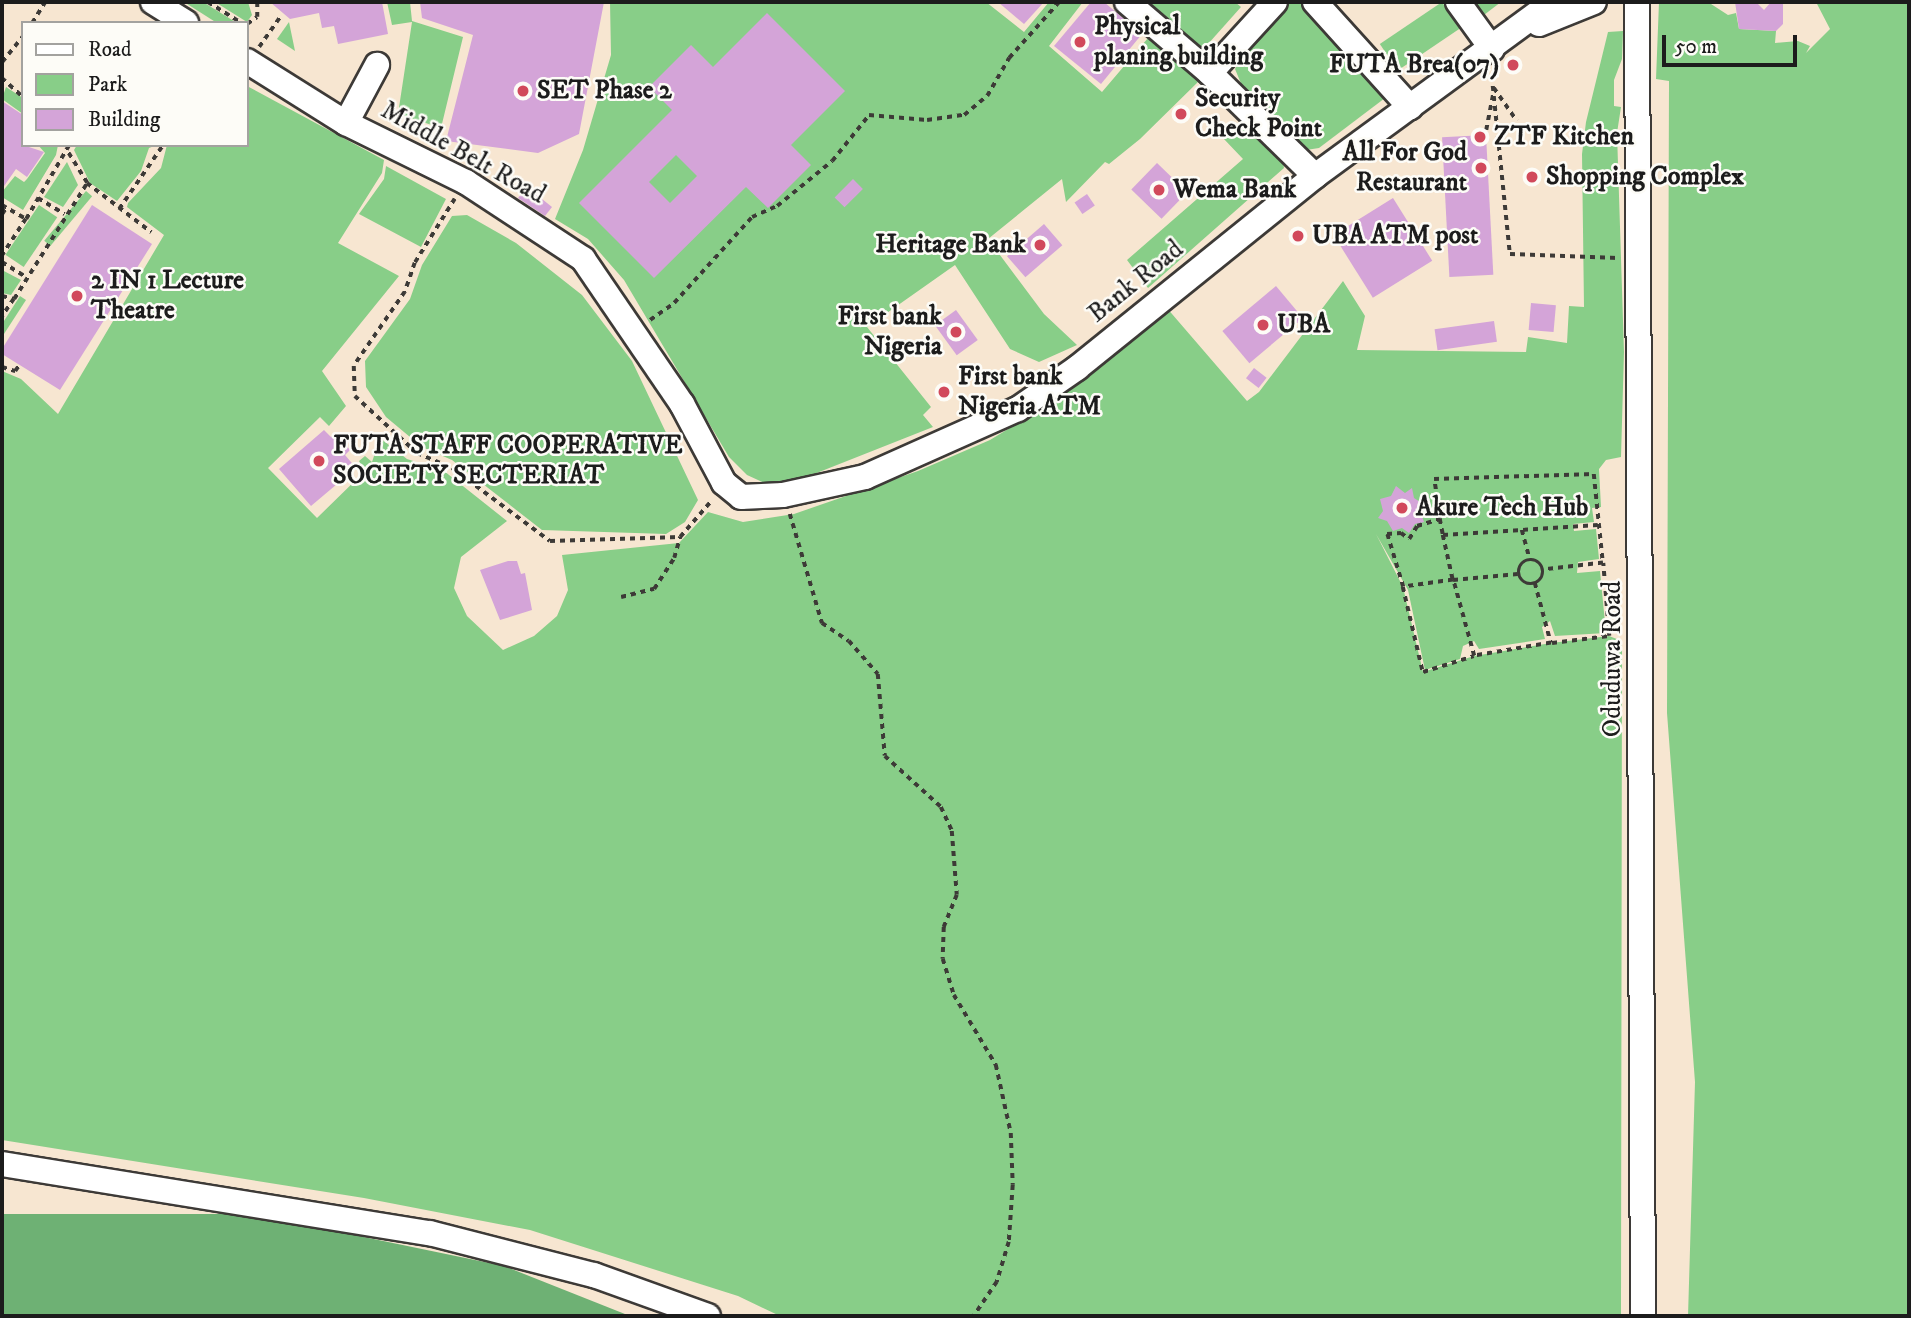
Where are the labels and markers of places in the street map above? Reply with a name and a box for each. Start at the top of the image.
place label: Physical planing building [1094,11,1263,72]
marker: Physical planing building [1072,34,1088,50]
place label: FUTA Brea(07) [1329,49,1499,81]
marker: FUTA Brea(07) [1505,57,1521,73]
place label: SET Phase 2 [537,75,672,107]
marker: SET Phase 2 [515,83,531,99]
place label: Security Check Point [1195,83,1322,144]
marker: Security Check Point [1173,106,1189,122]
place label: ZTF Kitchen [1494,121,1634,153]
marker: ZTF Kitchen [1472,129,1488,145]
place label: All For God Restaurant [1343,137,1467,198]
marker: All For God Restaurant [1473,160,1489,176]
place label: Shopping Complex [1546,161,1744,193]
marker: Shopping Complex [1524,169,1540,185]
place label: Wema Bank [1173,174,1296,206]
marker: Wema Bank [1151,182,1167,198]
place label: UBA ATM post [1312,220,1478,252]
marker: UBA ATM post [1290,228,1306,244]
place label: Heritage Bank [875,229,1026,261]
marker: Heritage Bank [1032,237,1048,253]
place label: 2 IN 1 Lecture Theatre [91,265,244,326]
marker: 2 IN 1 Lecture Theatre [69,288,85,304]
place label: First bank Nigeria [837,301,942,362]
place label: UBA [1277,309,1330,341]
marker: UBA [1255,317,1271,333]
marker: First bank Nigeria [948,324,964,340]
place label: First bank Nigeria ATM [958,361,1101,422]
marker: First bank Nigeria ATM [936,384,952,400]
place label: FUTA STAFF COOPERATIVE SOCIETY SECTERIAT [333,430,683,492]
marker: FUTA STAFF COOPERATIVE SOCIETY SECTERIAT [311,453,327,469]
place label: Akure Tech Hub [1416,492,1588,524]
marker: Akure Tech Hub [1394,500,1410,516]

